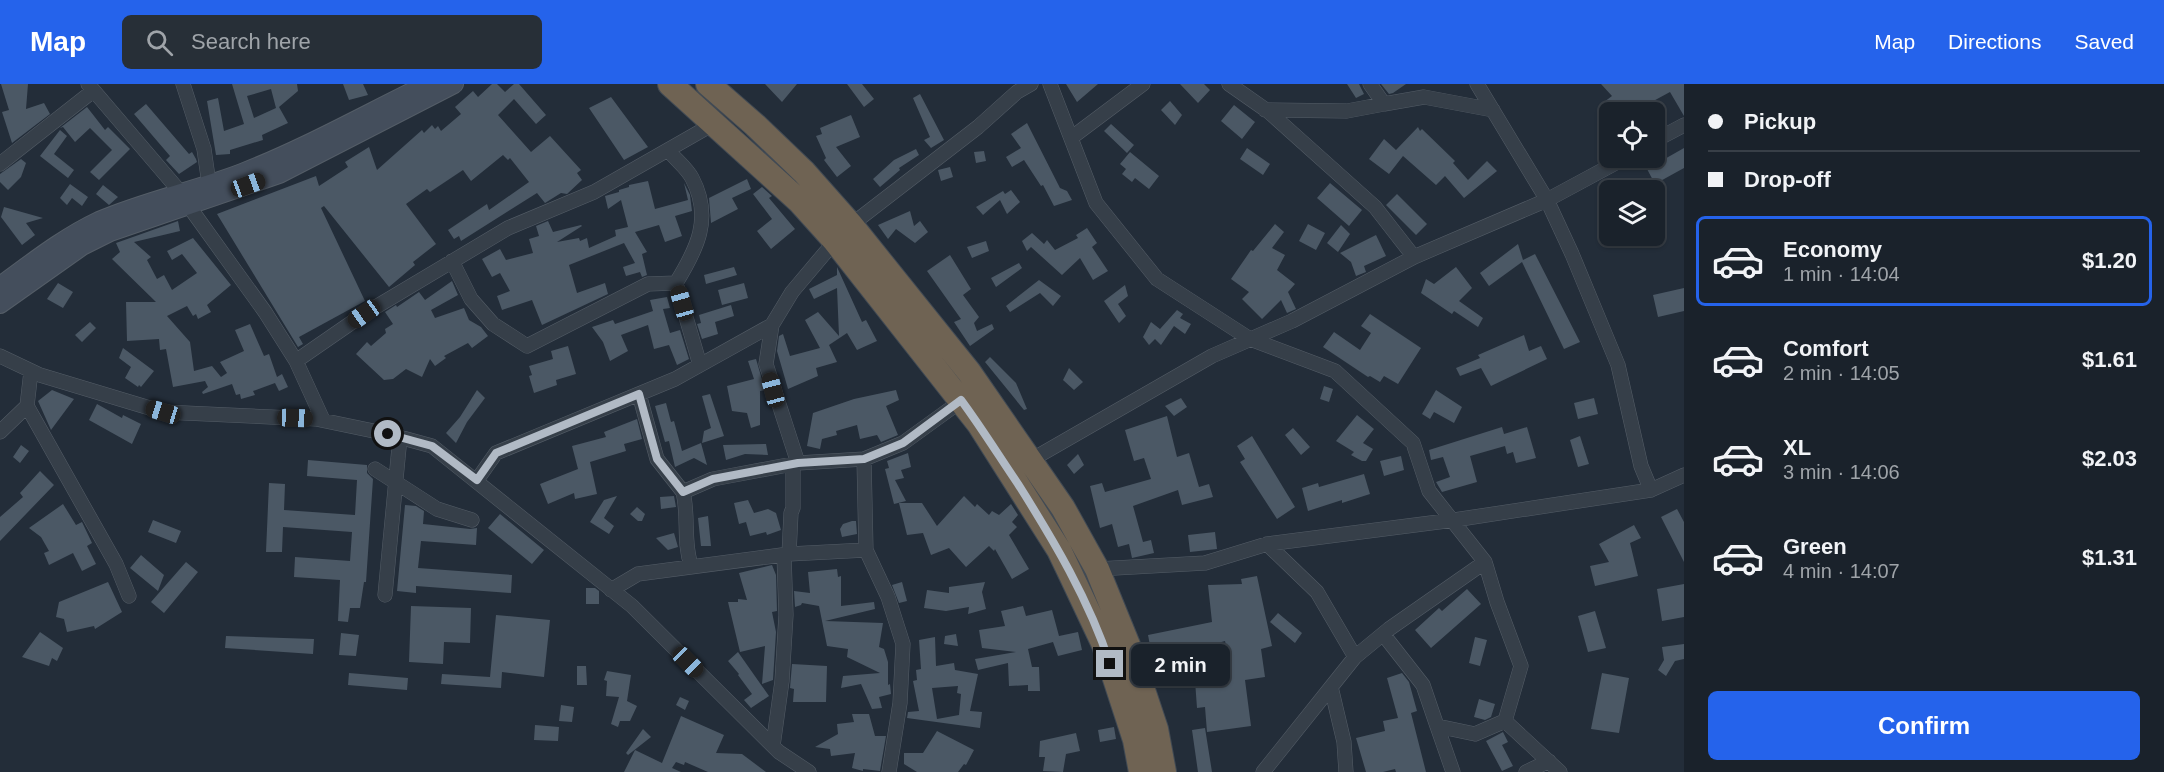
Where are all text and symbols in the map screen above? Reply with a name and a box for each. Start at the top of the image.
search box [122,15,542,69]
text: Map [30,26,86,57]
icon: search [143,26,176,59]
text: Search here [191,29,311,54]
text: Map [1874,30,1915,53]
text: Directions [1948,30,2041,53]
text: Saved [2074,30,2134,53]
map controls [1599,102,1665,246]
button: locate [1599,102,1665,168]
text: Pickup [1744,109,1816,134]
text: Drop-off [1744,167,1831,192]
car [228,170,268,200]
button: layers [1599,180,1665,246]
icon: car [1711,234,1765,288]
text: Economy [1783,237,1882,262]
text: $1.20 [2082,248,2137,273]
text: 1 min · 14:04 [1783,263,1900,285]
car [668,283,696,323]
car [344,296,384,332]
icon: car [1711,333,1765,387]
text: Comfort [1783,336,1869,361]
text: $1.61 [2082,347,2137,372]
text: 2 min · 14:05 [1783,362,1900,384]
car [760,370,786,410]
car [143,398,183,426]
car [277,408,313,428]
route start [374,420,401,447]
icon: car [1711,432,1765,486]
text: XL [1783,435,1811,460]
text: $2.03 [2082,446,2137,471]
text: 3 min · 14:06 [1783,461,1900,483]
icon: car [1711,531,1765,585]
text: Green [1783,534,1847,559]
text: $1.31 [2082,545,2137,570]
text: 4 min · 14:07 [1783,560,1900,582]
car [669,643,707,681]
callout: 2 min [1131,643,1230,685]
route end [1096,650,1123,677]
text: 2 min [1154,654,1207,676]
button: Confirm [1708,691,2140,760]

